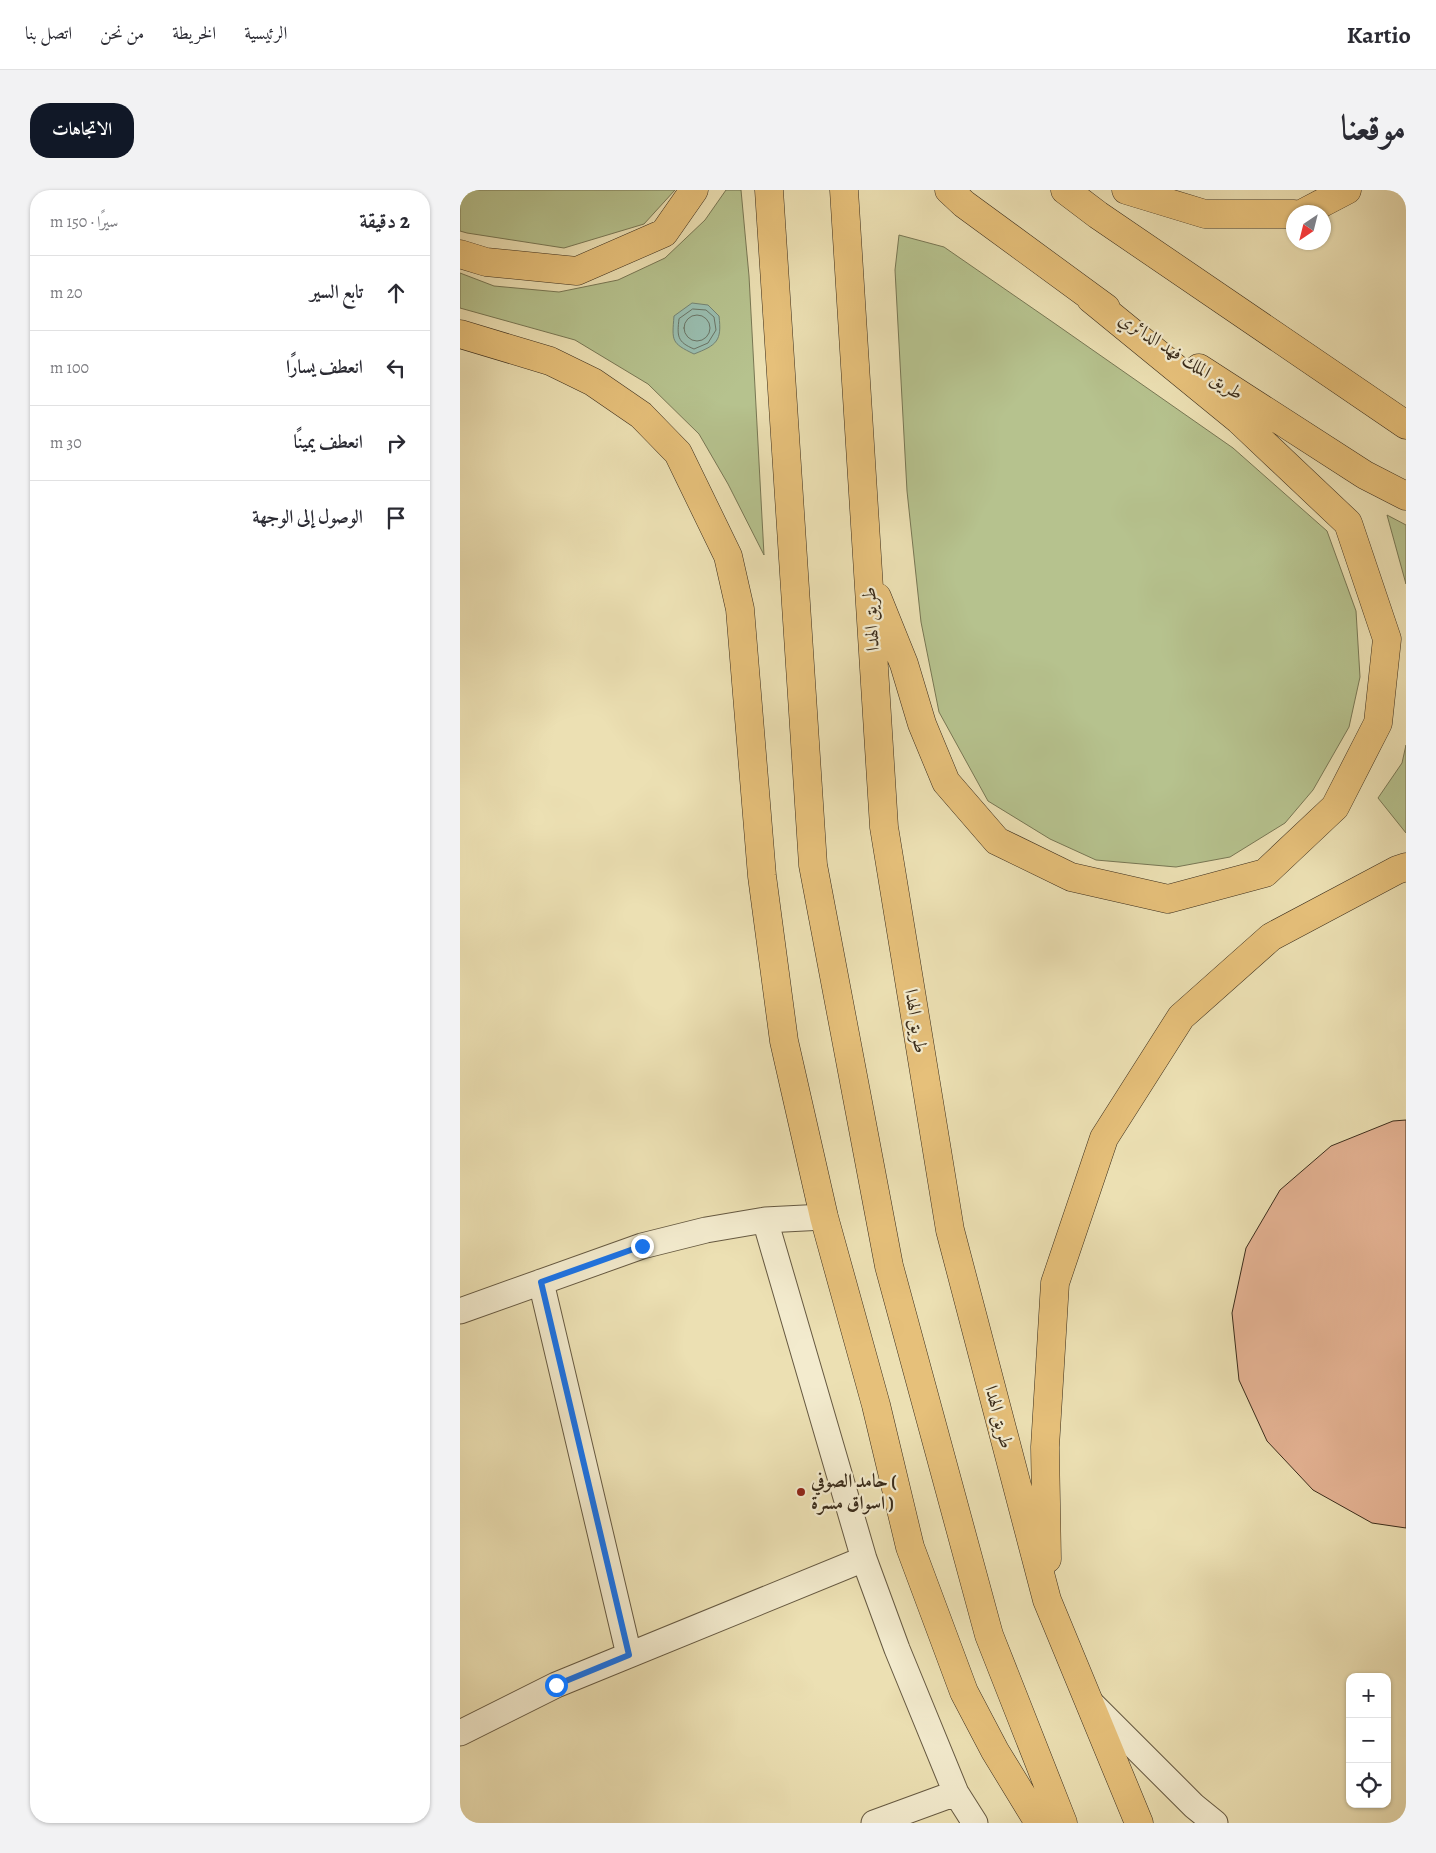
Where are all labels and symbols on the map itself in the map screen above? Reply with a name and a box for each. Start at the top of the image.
north arrow [1286,205,1331,250]
street label: طريق الملك فهد الدائري [1112,306,1248,408]
street label: طريق الهدا [856,586,886,652]
street label: طريق الهدا [898,987,934,1055]
route end [631,1235,654,1258]
street label: طريق الهدا [978,1382,1020,1452]
place label: حامد الصوفي ( اسواق مسرة ) [810,1468,897,1516]
marker: حامد الصوفي ( اسواق مسرة ) [795,1486,807,1498]
route start [545,1674,568,1697]

